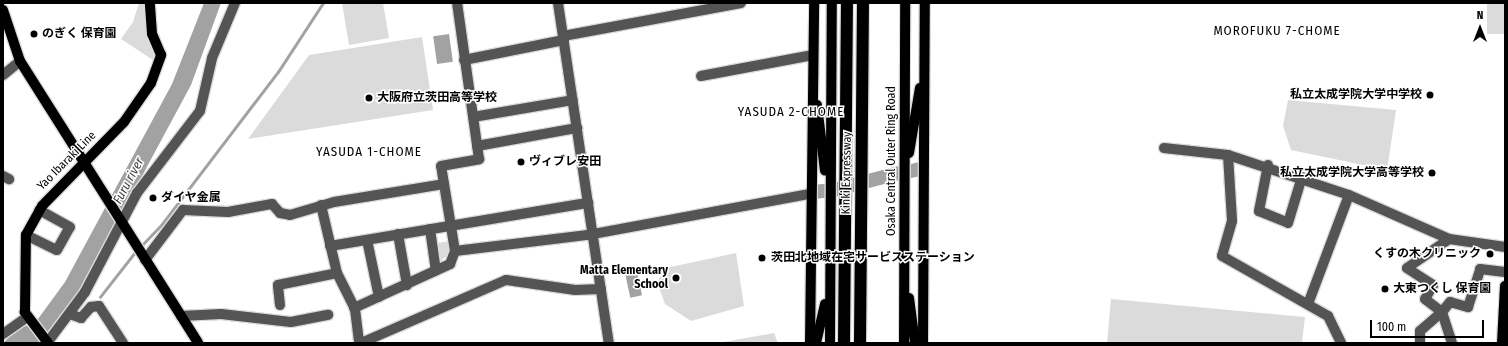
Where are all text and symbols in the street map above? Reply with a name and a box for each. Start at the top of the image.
north arrow [1460,8,1500,48]
text: N [1477,9,1483,22]
district label: MOROFUKU 7-CHOME [1213,23,1341,39]
place label: のぎく 保育園 [42,27,116,41]
marker: のぎく 保育園 [29,29,39,39]
street label: Osaka Central Outer Ring Road [885,86,899,236]
place label: 私立太成学院大学中学校 [1290,88,1422,102]
marker: 私立太成学院大学中学校 [1425,90,1435,100]
place label: 大阪府立茨田高等学校 [377,91,497,105]
marker: 大阪府立茨田高等学校 [364,93,374,103]
district label: YASUDA 2-CHOME [738,104,844,120]
street label: Yao Ibaraki Line [35,129,99,193]
street label: Kinki Expressway [839,131,855,215]
district label: YASUDA 1-CHOME [316,144,422,160]
water label: Furu river [110,155,148,207]
place label: ヴィブレ安田 [529,155,601,169]
marker: ヴィブレ安田 [516,157,526,167]
place label: 私立太成学院大学高等学校 [1280,166,1424,180]
marker: 私立太成学院大学高等学校 [1427,168,1437,178]
place label: ダイヤ金属 [161,191,221,205]
marker: ダイヤ金属 [148,193,158,203]
place label: くすの木クリニック [1373,247,1481,261]
marker: くすの木クリニック [1484,248,1496,260]
place label: 茨田北地域在宅サービスステーション [771,251,975,265]
marker: 茨田北地域在宅サービスステーション [756,252,768,264]
place label: Matta Elementary School [580,264,668,292]
marker: Matta Elementary School [671,273,681,283]
place label: 大東つくし 保育園 [1393,282,1491,296]
marker: 大東つくし 保育園 [1380,284,1390,294]
scale bar [1372,312,1486,338]
text: 100 m [1377,320,1406,334]

